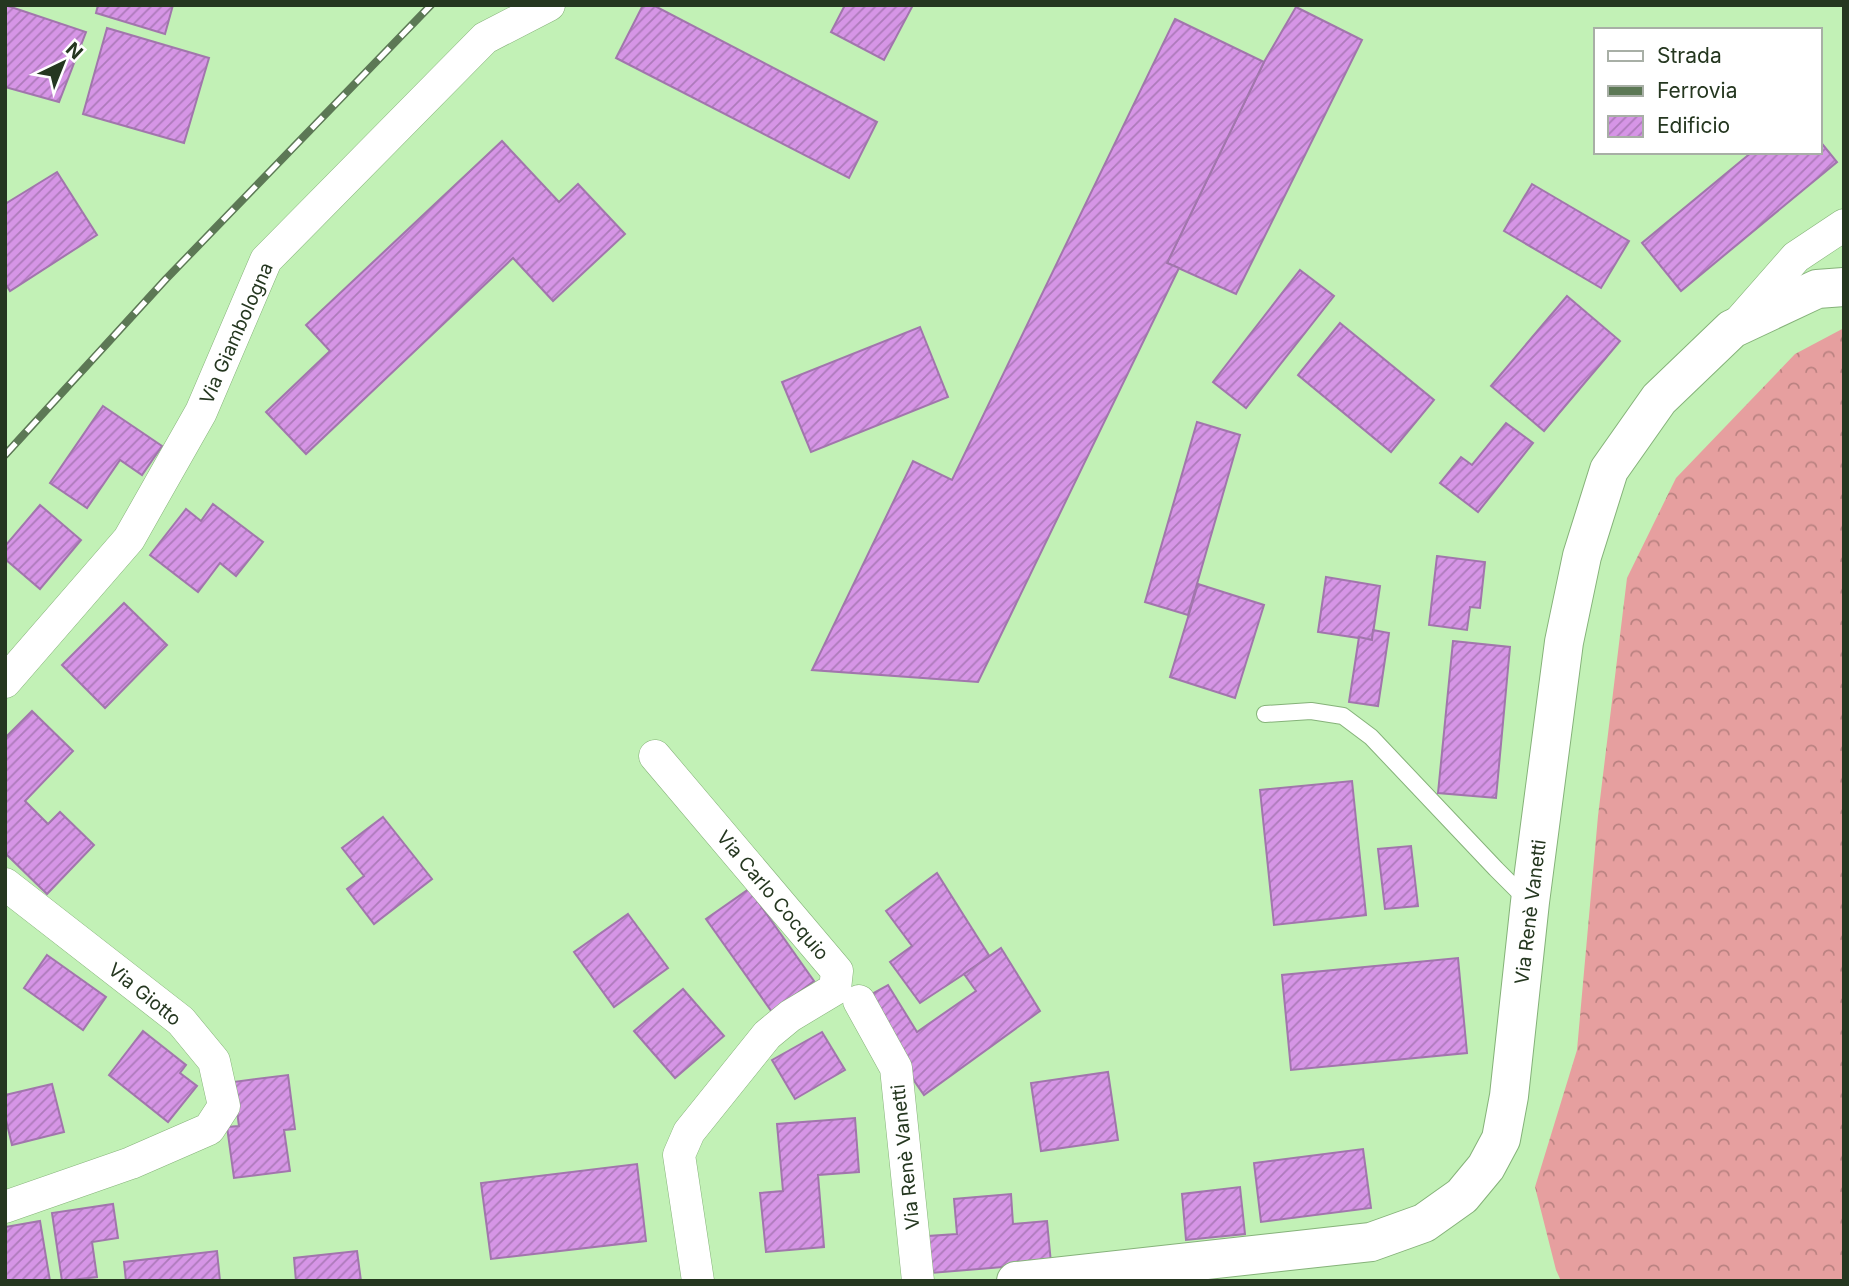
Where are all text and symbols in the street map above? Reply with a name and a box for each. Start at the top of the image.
north arrow [28,28,98,98]
legend [1594,28,1821,154]
text: N [61,38,87,64]
text: Strada [1657,43,1722,68]
text: Ferrovia [1657,78,1737,103]
text: Edificio [1657,113,1730,138]
street label: Via Giambologna [195,259,278,407]
street label: Via Carlo Cocquio [712,826,834,965]
street label: Via Renè Vanetti [1510,838,1551,986]
street label: Via Giotto [104,958,186,1031]
street label: Via Renè Vanetti [886,1083,925,1231]

